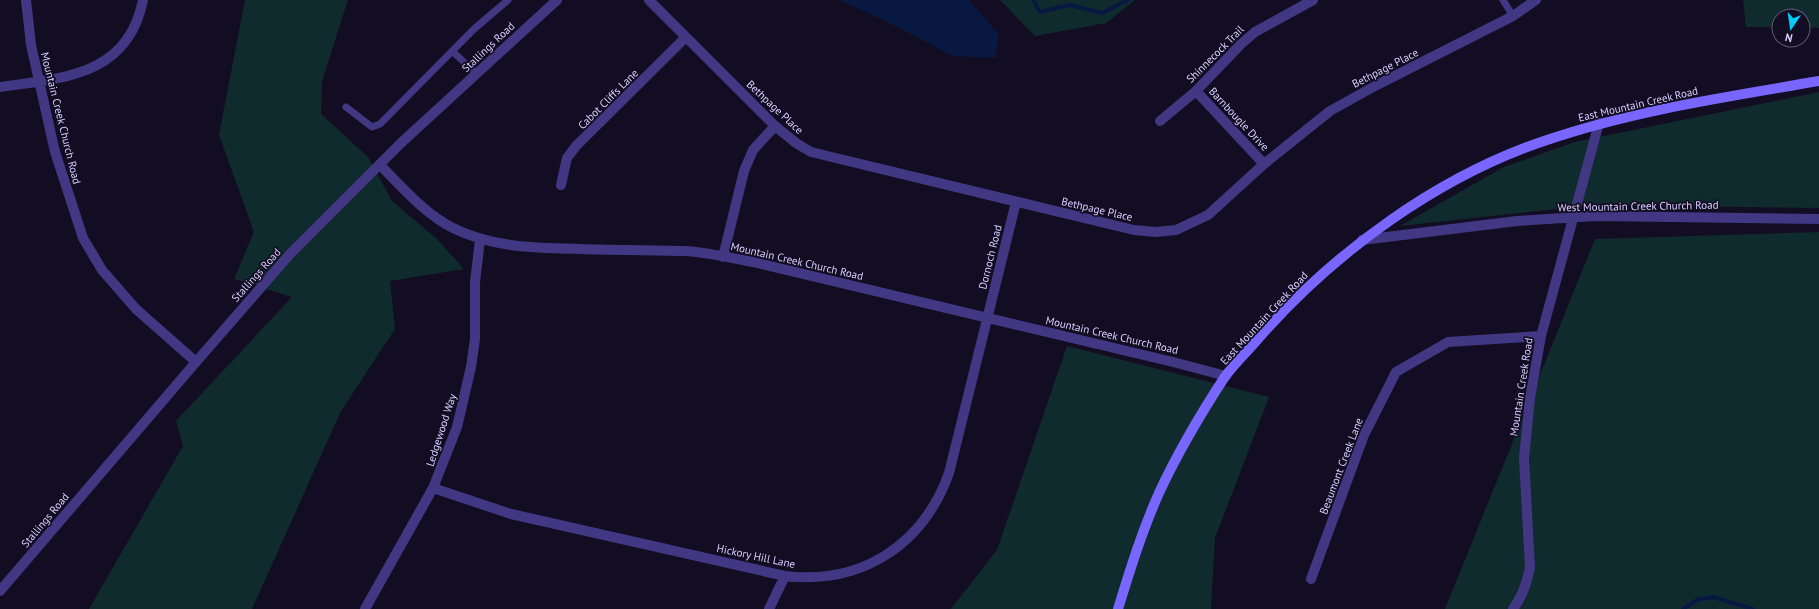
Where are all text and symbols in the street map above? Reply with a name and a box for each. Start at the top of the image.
north arrow [1771,8,1811,48]
street label: Stallings Road [459,19,517,75]
street label: Shinnecock Trail [1183,22,1247,86]
text: N [1784,30,1794,45]
street label: Bethpage Place [1349,45,1421,91]
street label: Mountain Creek Church Road [38,51,84,186]
street label: Cabot Cliffs Lane [575,66,641,132]
street label: Bethpage Place [744,77,807,137]
street label: East Mountain Creek Road [1577,83,1699,125]
street label: Barnbougle Drive [1206,84,1272,154]
street label: Bethpage Place [1060,194,1134,224]
street label: West Mountain Creek Church Road [1557,198,1719,214]
street label: Dornoch Road [975,223,1005,291]
street label: Mountain Creek Church Road [729,239,865,283]
street label: Stallings Road [228,245,284,305]
street label: East Mountain Creek Road [1217,268,1311,368]
street label: Mountain Creek Church Road [1044,313,1180,357]
street label: Mountain Creek Road [1506,337,1536,437]
street label: Ledgewood Way [423,391,460,468]
street label: Beaumont Creek Lane [1316,415,1366,516]
street label: Stallings Road [18,490,72,550]
street label: Hickory Hill Lane [715,541,797,571]

